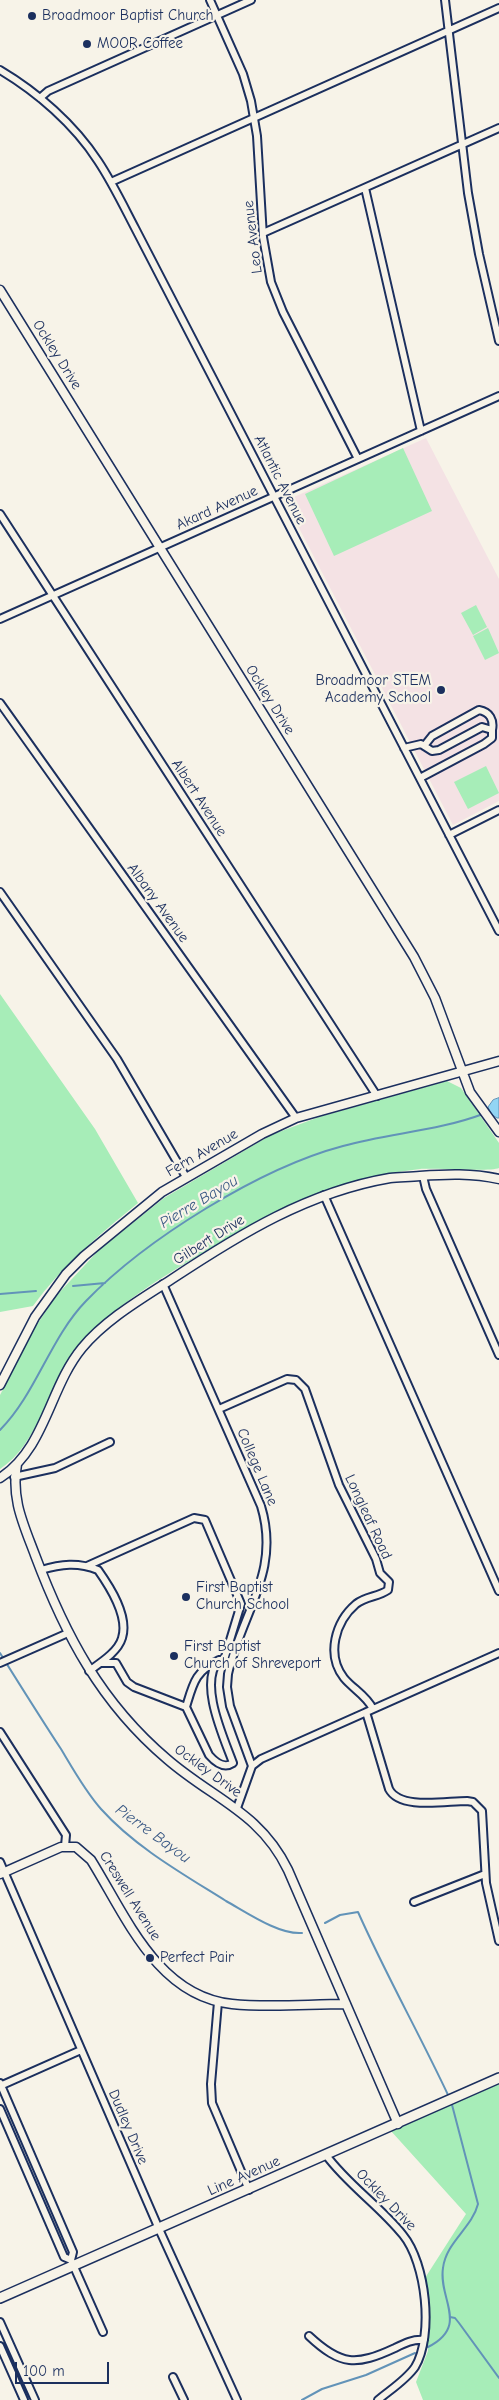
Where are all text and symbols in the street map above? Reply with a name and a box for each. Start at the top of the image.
place label: Broadmoor Baptist Church [42,7,214,25]
marker: Broadmoor Baptist Church [26,10,38,22]
place label: MOOR Coffee [97,35,183,53]
marker: MOOR Coffee [81,38,93,50]
street label: Leo Avenue [240,199,266,275]
street label: Ockley Drive [28,317,86,393]
street label: Atlantic Avenue [250,432,310,528]
street label: Akard Avenue [173,482,261,534]
street label: Ockley Drive [241,662,299,738]
place label: Broadmoor STEM Academy School [315,672,431,707]
marker: Broadmoor STEM Academy School [435,684,447,696]
street label: Albert Avenue [167,756,231,840]
street label: Albany Avenue [123,860,193,946]
street label: Fern Avenue [163,1125,241,1181]
water label: Pierre Bayou [156,1171,242,1233]
street label: Gilbert Drive [170,1211,248,1269]
street label: College Lane [233,1426,281,1508]
street label: Longleaf Road [340,1472,396,1562]
place label: First Baptist Church School [196,1579,289,1614]
marker: First Baptist Church School [180,1591,192,1603]
place label: First Baptist Church of Shreveport [184,1638,321,1673]
marker: First Baptist Church of Shreveport [168,1650,180,1662]
street label: Ockley Drive [171,1741,245,1801]
water label: Pierre Bayou [112,1800,194,1868]
street label: Creswell Avenue [95,1848,165,1944]
place label: Perfect Pair [160,1949,234,1967]
marker: Perfect Pair [144,1952,156,1964]
street label: Dudley Drive [104,2087,152,2167]
street label: Line Avenue [205,2152,283,2200]
street label: Ockley Drive [352,2165,420,2235]
scale bar [18,2352,111,2384]
text: 100 m [23,2362,65,2380]

